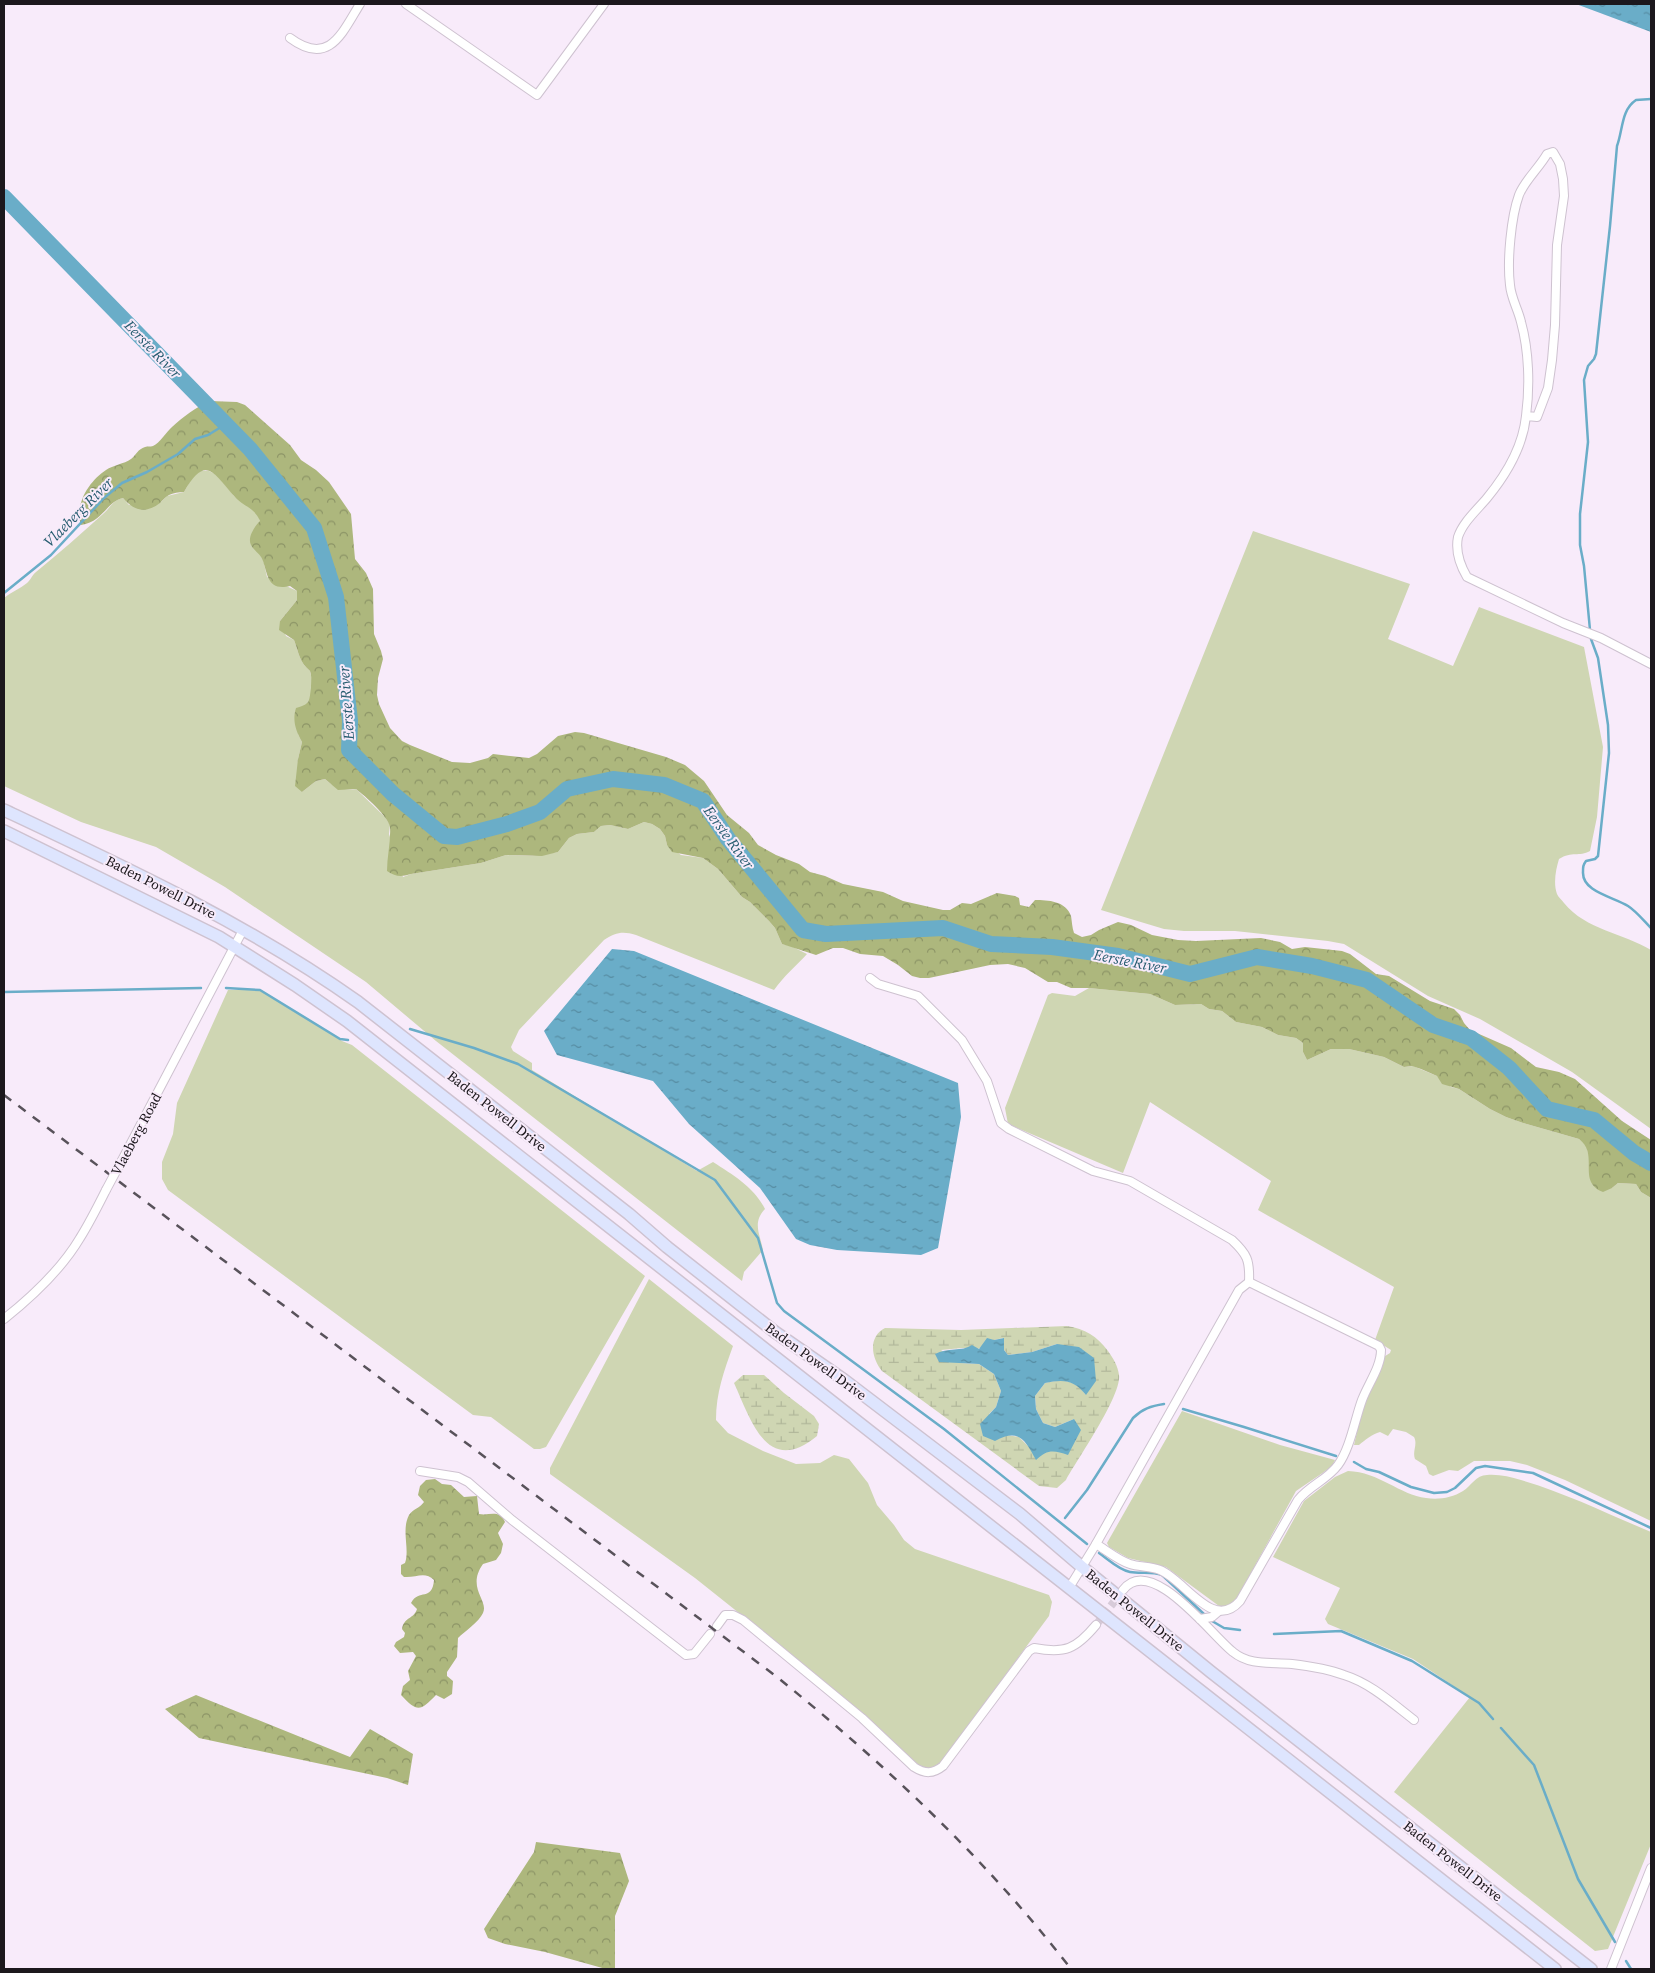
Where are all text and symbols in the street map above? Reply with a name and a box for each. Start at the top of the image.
water label: Eerste River [119,314,187,384]
water label: Vlaeberg River [38,472,118,552]
water label: Eerste River [333,665,359,742]
water label: Eerste River [698,800,760,874]
street label: Baden Powell Drive [102,851,220,923]
water label: Eerste River [1091,943,1169,979]
street label: Baden Powell Drive [443,1066,551,1156]
street label: Vlaeberg Road [106,1089,166,1179]
street label: Baden Powell Drive [761,1317,871,1405]
street label: Baden Powell Drive [1082,1564,1188,1656]
street label: Baden Powell Drive [1399,1816,1507,1906]

